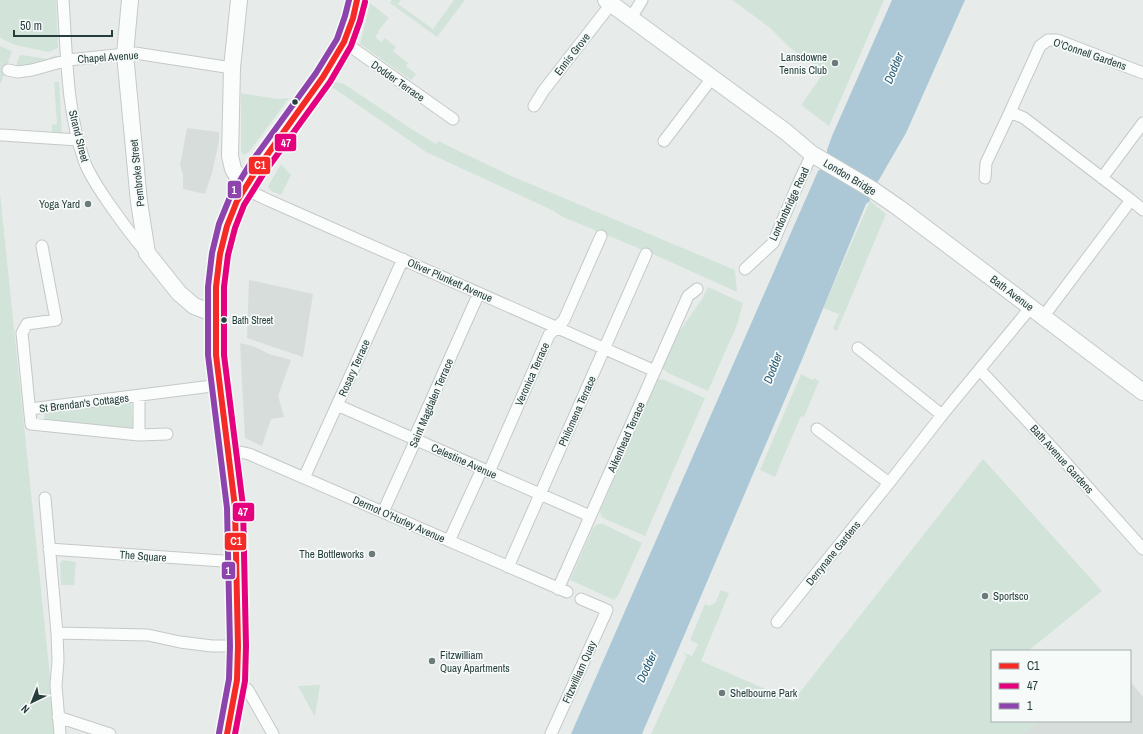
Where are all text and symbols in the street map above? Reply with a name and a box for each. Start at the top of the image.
scale bar [14,12,112,38]
text: 50 m [20,18,42,34]
street label: Ennis Grove [551,30,593,78]
street label: O'Connell Gardens [1052,35,1129,73]
street label: Chapel Avenue [77,48,139,66]
water label: Dodder [880,49,908,86]
place label: Lansdowne Tennis Club [779,50,827,77]
street label: Dodder Terrace [369,57,427,105]
marker: Lansdowne Tennis Club [830,58,840,68]
unlabelled marker [290,97,300,107]
street label: Strand Street [66,109,92,164]
line badge: 47 [274,133,297,152]
text: 47 [281,136,291,150]
street label: Pembroke Street [126,138,147,207]
line badge: C1 [248,156,271,175]
street label: London Bridge [821,156,879,198]
text: C1 [254,158,266,172]
street label: Londonbridge Road [766,165,812,243]
line badge: 1 [227,180,242,199]
text: 1 [231,183,237,197]
place label: Yoga Yard [39,197,80,211]
marker: Yoga Yard [83,199,93,209]
street label: Oliver Plunkett Avenue [405,255,495,305]
street label: Bath Avenue [987,272,1037,314]
place label: Bath Street [232,314,274,327]
marker: Bath Street [219,315,229,325]
street label: Rosary Terrace [335,337,373,399]
street label: Veronica Terrace [512,340,552,408]
water label: Dodder [760,349,787,386]
street label: Saint Magdalen Terrace [406,356,456,450]
street label: Philomena Terrace [555,374,599,448]
street label: St Brendan's Cottages [38,391,130,415]
street label: Aikenhead Terrace [604,400,648,475]
street label: Bath Avenue Gardens [1027,422,1097,497]
street label: Celestine Avenue [429,440,499,482]
street label: Dermot O'Hurley Avenue [351,492,447,546]
line badge: 47 [232,502,255,522]
text: 47 [238,505,248,519]
street label: Derrynane Gardens [803,517,864,588]
line badge: C1 [224,532,247,551]
text: C1 [230,534,242,548]
street label: The Square [119,547,167,565]
place label: The Bottleworks [299,547,364,561]
marker: The Bottleworks [367,549,377,559]
line badge: 1 [221,561,236,580]
text: 1 [225,564,231,578]
place label: Sportsco [993,589,1029,603]
marker: Sportsco [980,591,990,601]
street label: Fitzwilliam Quay [559,638,599,706]
place label: Fitzwilliam Quay Apartments [440,648,510,675]
water label: Dodder [633,648,661,685]
legend [991,650,1131,722]
marker: Fitzwilliam Quay Apartments [427,656,437,666]
text: C1 [1027,658,1040,674]
text: 47 [1027,678,1038,694]
north arrow [12,682,52,722]
place label: Shelbourne Park [730,686,798,700]
marker: Shelbourne Park [717,688,727,698]
text: 1 [1027,698,1033,714]
text: N [18,702,32,717]

